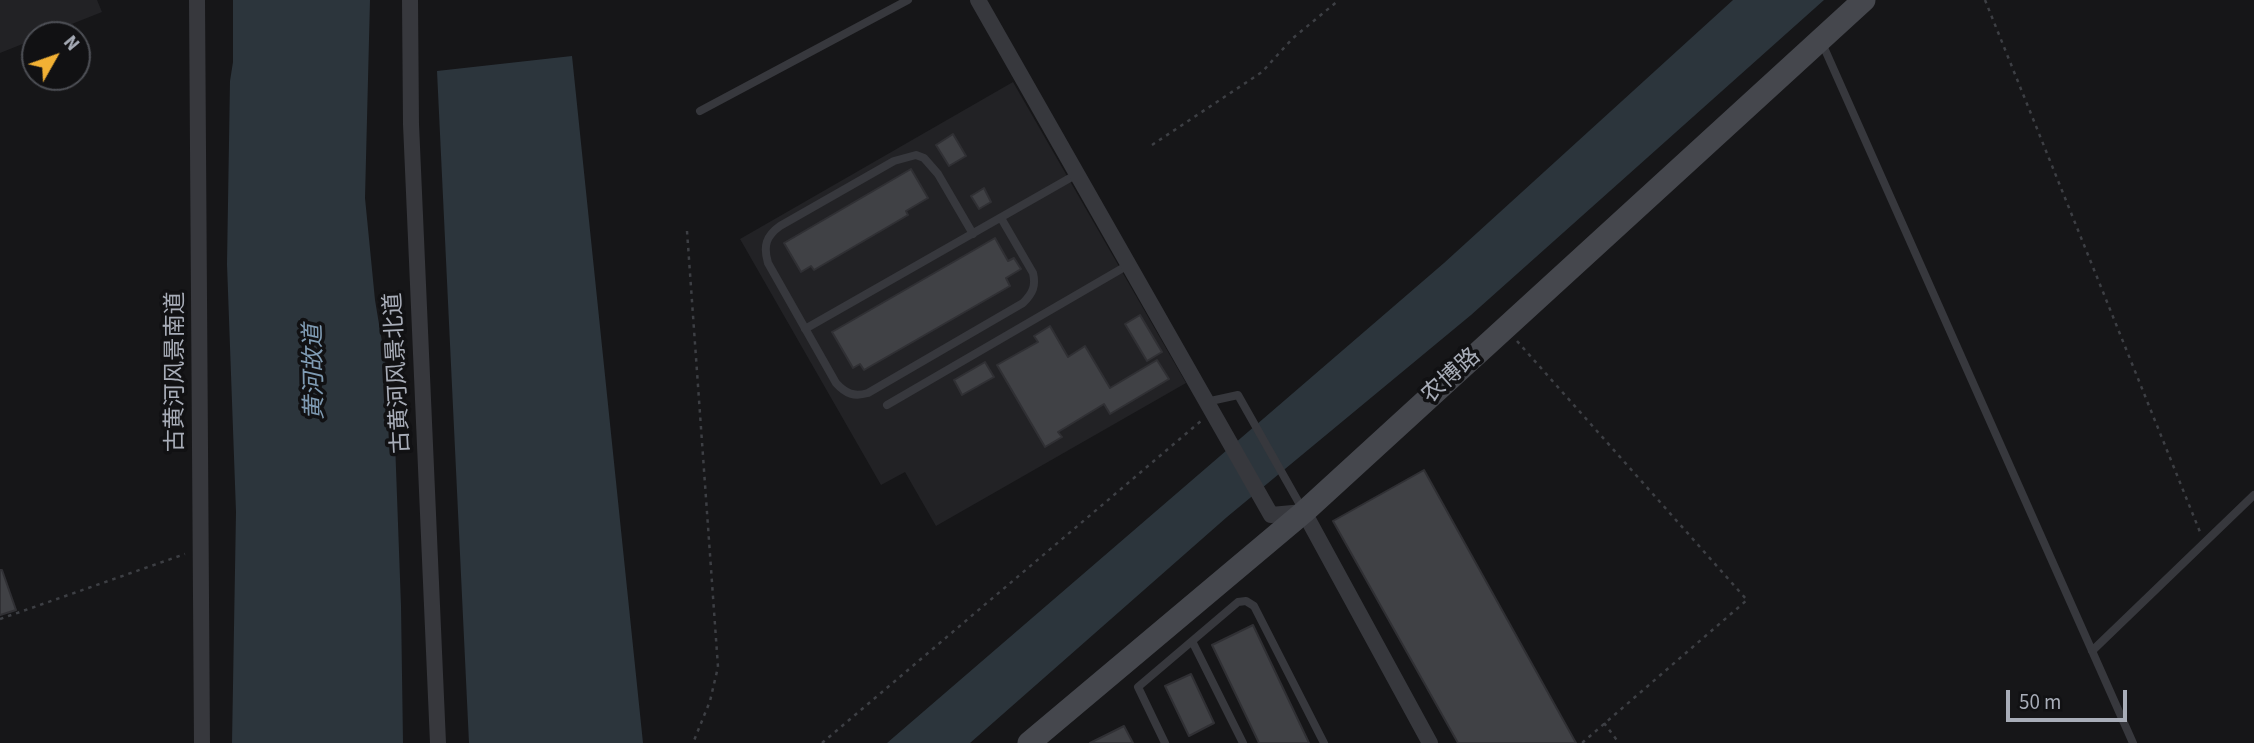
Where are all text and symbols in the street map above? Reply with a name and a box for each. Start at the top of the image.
north arrow [21,21,91,91]
text: N [57,30,85,57]
street label: 古黄河风景南道 [163,292,191,452]
street label: 古黄河风景北道 [381,292,417,454]
water label: 黄河故道 [301,324,331,420]
street label: 农博路 [1417,344,1487,410]
scale bar [2009,676,2130,720]
text: 50 m [2019,687,2061,717]

